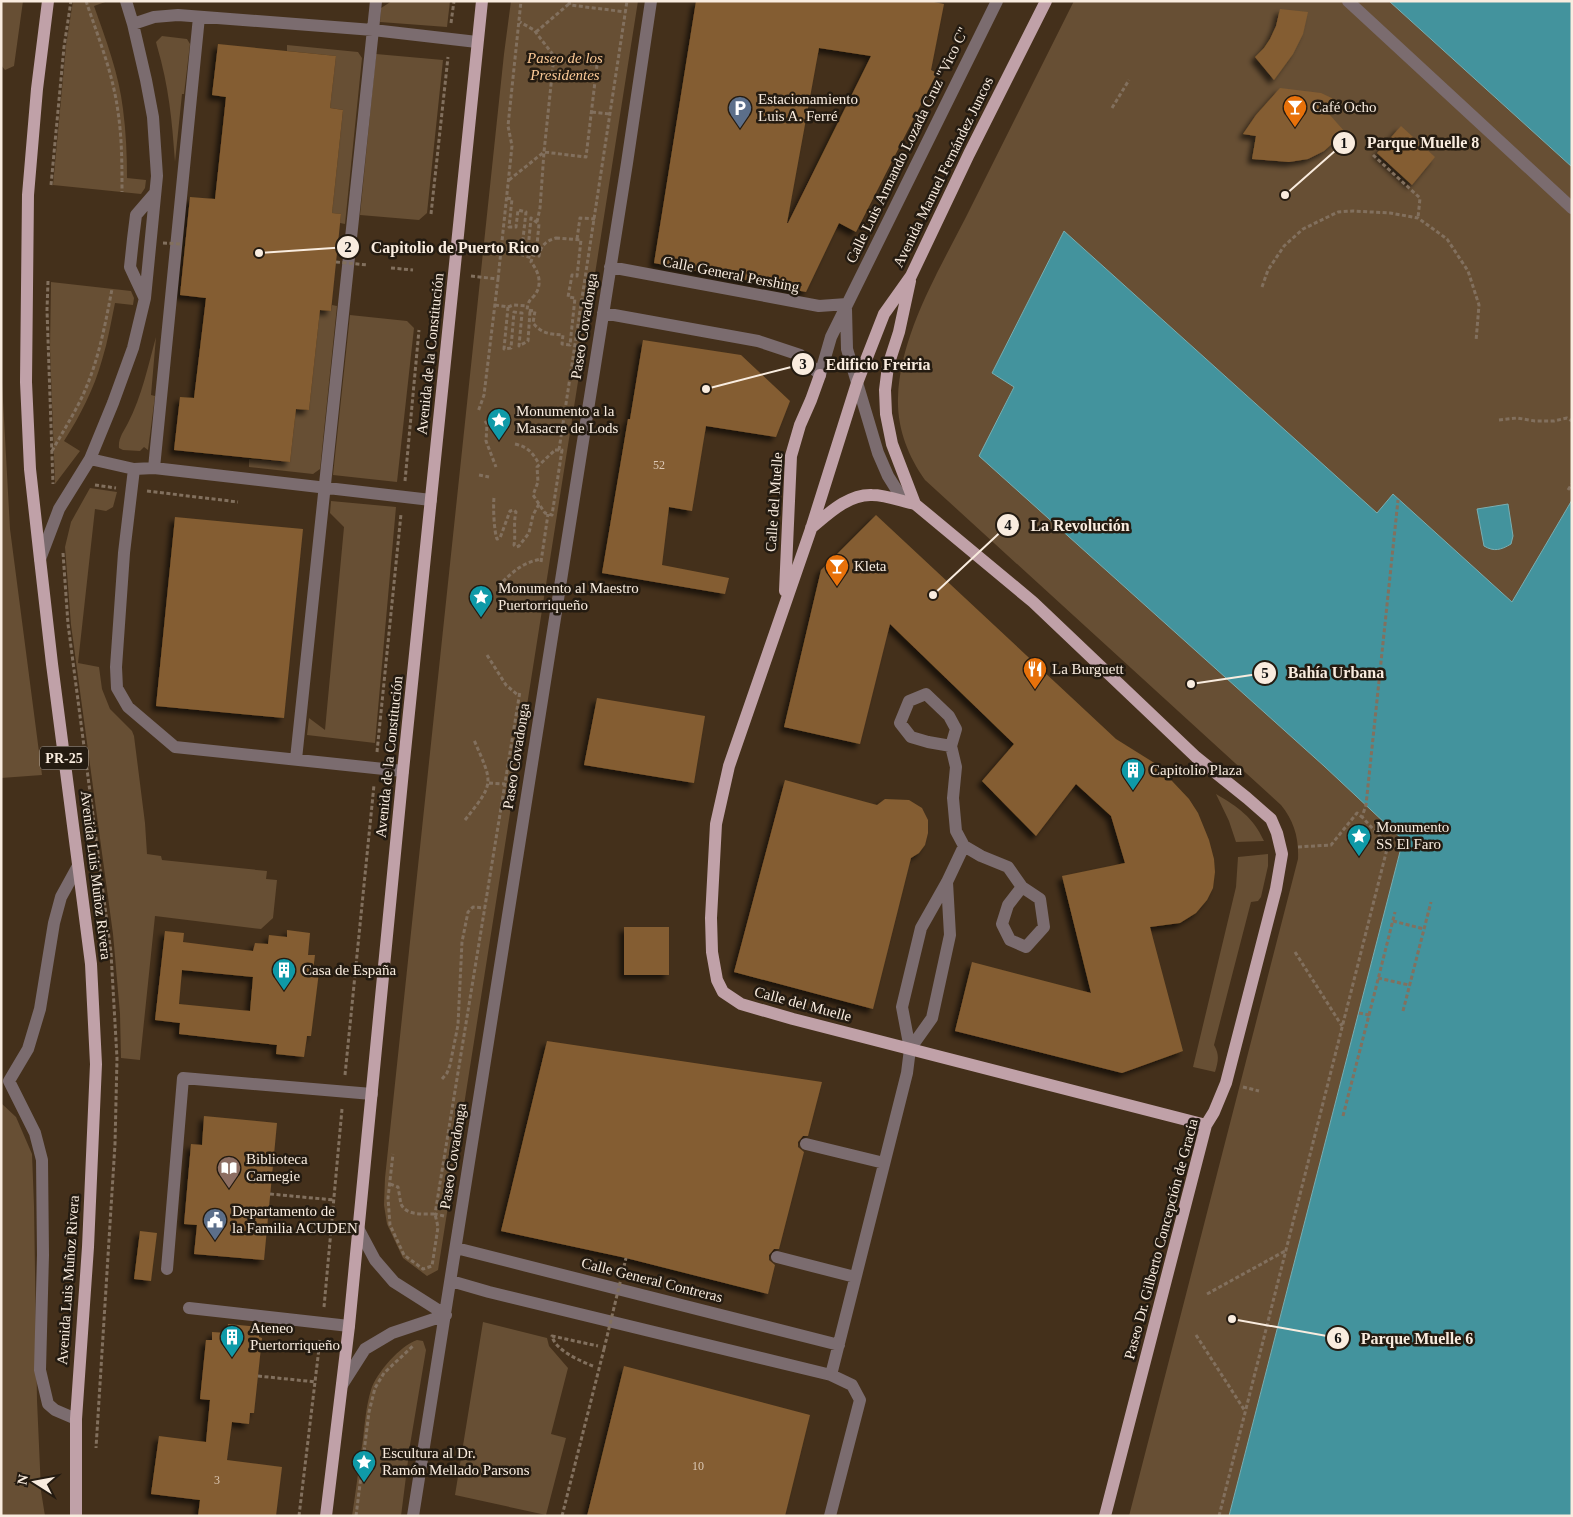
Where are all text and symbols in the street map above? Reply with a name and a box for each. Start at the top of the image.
street label: Calle Luis Armando Lozada Cruz "Vico C" [843,24,971,266]
park label: Paseo de los Presidentes [526,50,603,83]
street label: Avenida Manuel Fernández Juncos [890,74,996,270]
place label: Estacionamiento Luis A. Ferré [758,91,858,124]
bar icon: Café Ocho [1282,94,1308,128]
parking icon: Estacionamiento Luis A. Ferré [727,95,753,129]
place label: Café Ocho [1312,99,1377,115]
callout: Parque Muelle 8 [1331,127,1489,158]
text: Parque Muelle 8 [1367,134,1479,152]
text: 1 [1340,135,1348,151]
callout: Capitolio de Puerto Rico [335,232,549,263]
text: 2 [344,239,352,255]
text: Capitolio de Puerto Rico [371,239,539,257]
street label: Calle General Pershing [661,253,801,295]
street label: Avenida de la Constitución [414,272,447,436]
street label: Paseo Covadonga [568,272,600,380]
callout: Edificio Freiria [791,349,941,380]
text: 3 [799,356,807,372]
text: Edificio Freiria [825,356,931,373]
place label: Monumento a la Masacre de Lods [516,403,619,436]
place icon: Monumento a la Masacre de Lods [486,407,512,441]
street label: Calle del Muelle [763,451,785,552]
house number: 52 [653,458,665,472]
callout: La Revolución [996,510,1140,541]
text: 4 [1004,517,1012,533]
text: La Revolución [1030,517,1130,534]
bar icon: Kleta [824,553,850,587]
place label: Kleta [854,558,887,574]
place label: Monumento al Maestro Puertorriqueño [498,580,639,613]
place icon: Monumento al Maestro Puertorriqueño [468,584,494,618]
restaurant icon: La Burguett [1022,656,1048,690]
callout: Bahía Urbana [1253,657,1394,688]
place label: La Burguett [1052,661,1125,677]
text: Bahía Urbana [1288,664,1384,681]
text: 5 [1261,665,1269,681]
street label: Avenida de la Constitución [373,675,406,839]
street label: Paseo Covadonga [500,702,532,810]
road number: PR-25 [40,746,88,770]
building icon: Capitolio Plaza [1120,757,1146,791]
place label: Capitolio Plaza [1150,762,1242,778]
street label: Avenida Luis Muñoz Rivera [78,790,114,961]
place label: Monumento SS El Faro [1376,819,1449,852]
place icon: Monumento SS El Faro [1346,823,1372,857]
building icon: Casa de España [271,957,297,991]
place label: Casa de España [302,962,396,978]
street label: Calle del Muelle [753,983,854,1025]
street label: Paseo Covadonga [437,1102,469,1210]
street label: Paseo Dr. Gilberto Concepción de Gracia [1121,1117,1201,1361]
place label: Biblioteca Carnegie [246,1151,308,1184]
library icon: Biblioteca Carnegie [216,1155,242,1189]
street label: Avenida Luis Muñoz Rivera [54,1194,82,1365]
place label: Departamento de la Familia ACUDEN [232,1203,358,1236]
public building icon: Departamento de la Familia ACUDEN [202,1207,228,1241]
street label: Calle General Contreras [580,1255,724,1305]
place label: Ateneo Puertorriqueño [250,1320,340,1353]
callout: Parque Muelle 6 [1326,1322,1484,1353]
building icon: Ateneo Puertorriqueño [219,1324,245,1358]
text: 6 [1334,1330,1342,1346]
text: Parque Muelle 6 [1361,1330,1473,1348]
place label: Escultura al Dr. Ramón Mellado Parsons [382,1445,530,1478]
place icon: Escultura al Dr. Ramón Mellado Parsons [351,1449,377,1483]
north arrow [10,1457,60,1507]
house number: 10 [692,1459,704,1473]
text: N [14,1473,31,1486]
house number: 3 [214,1473,220,1487]

